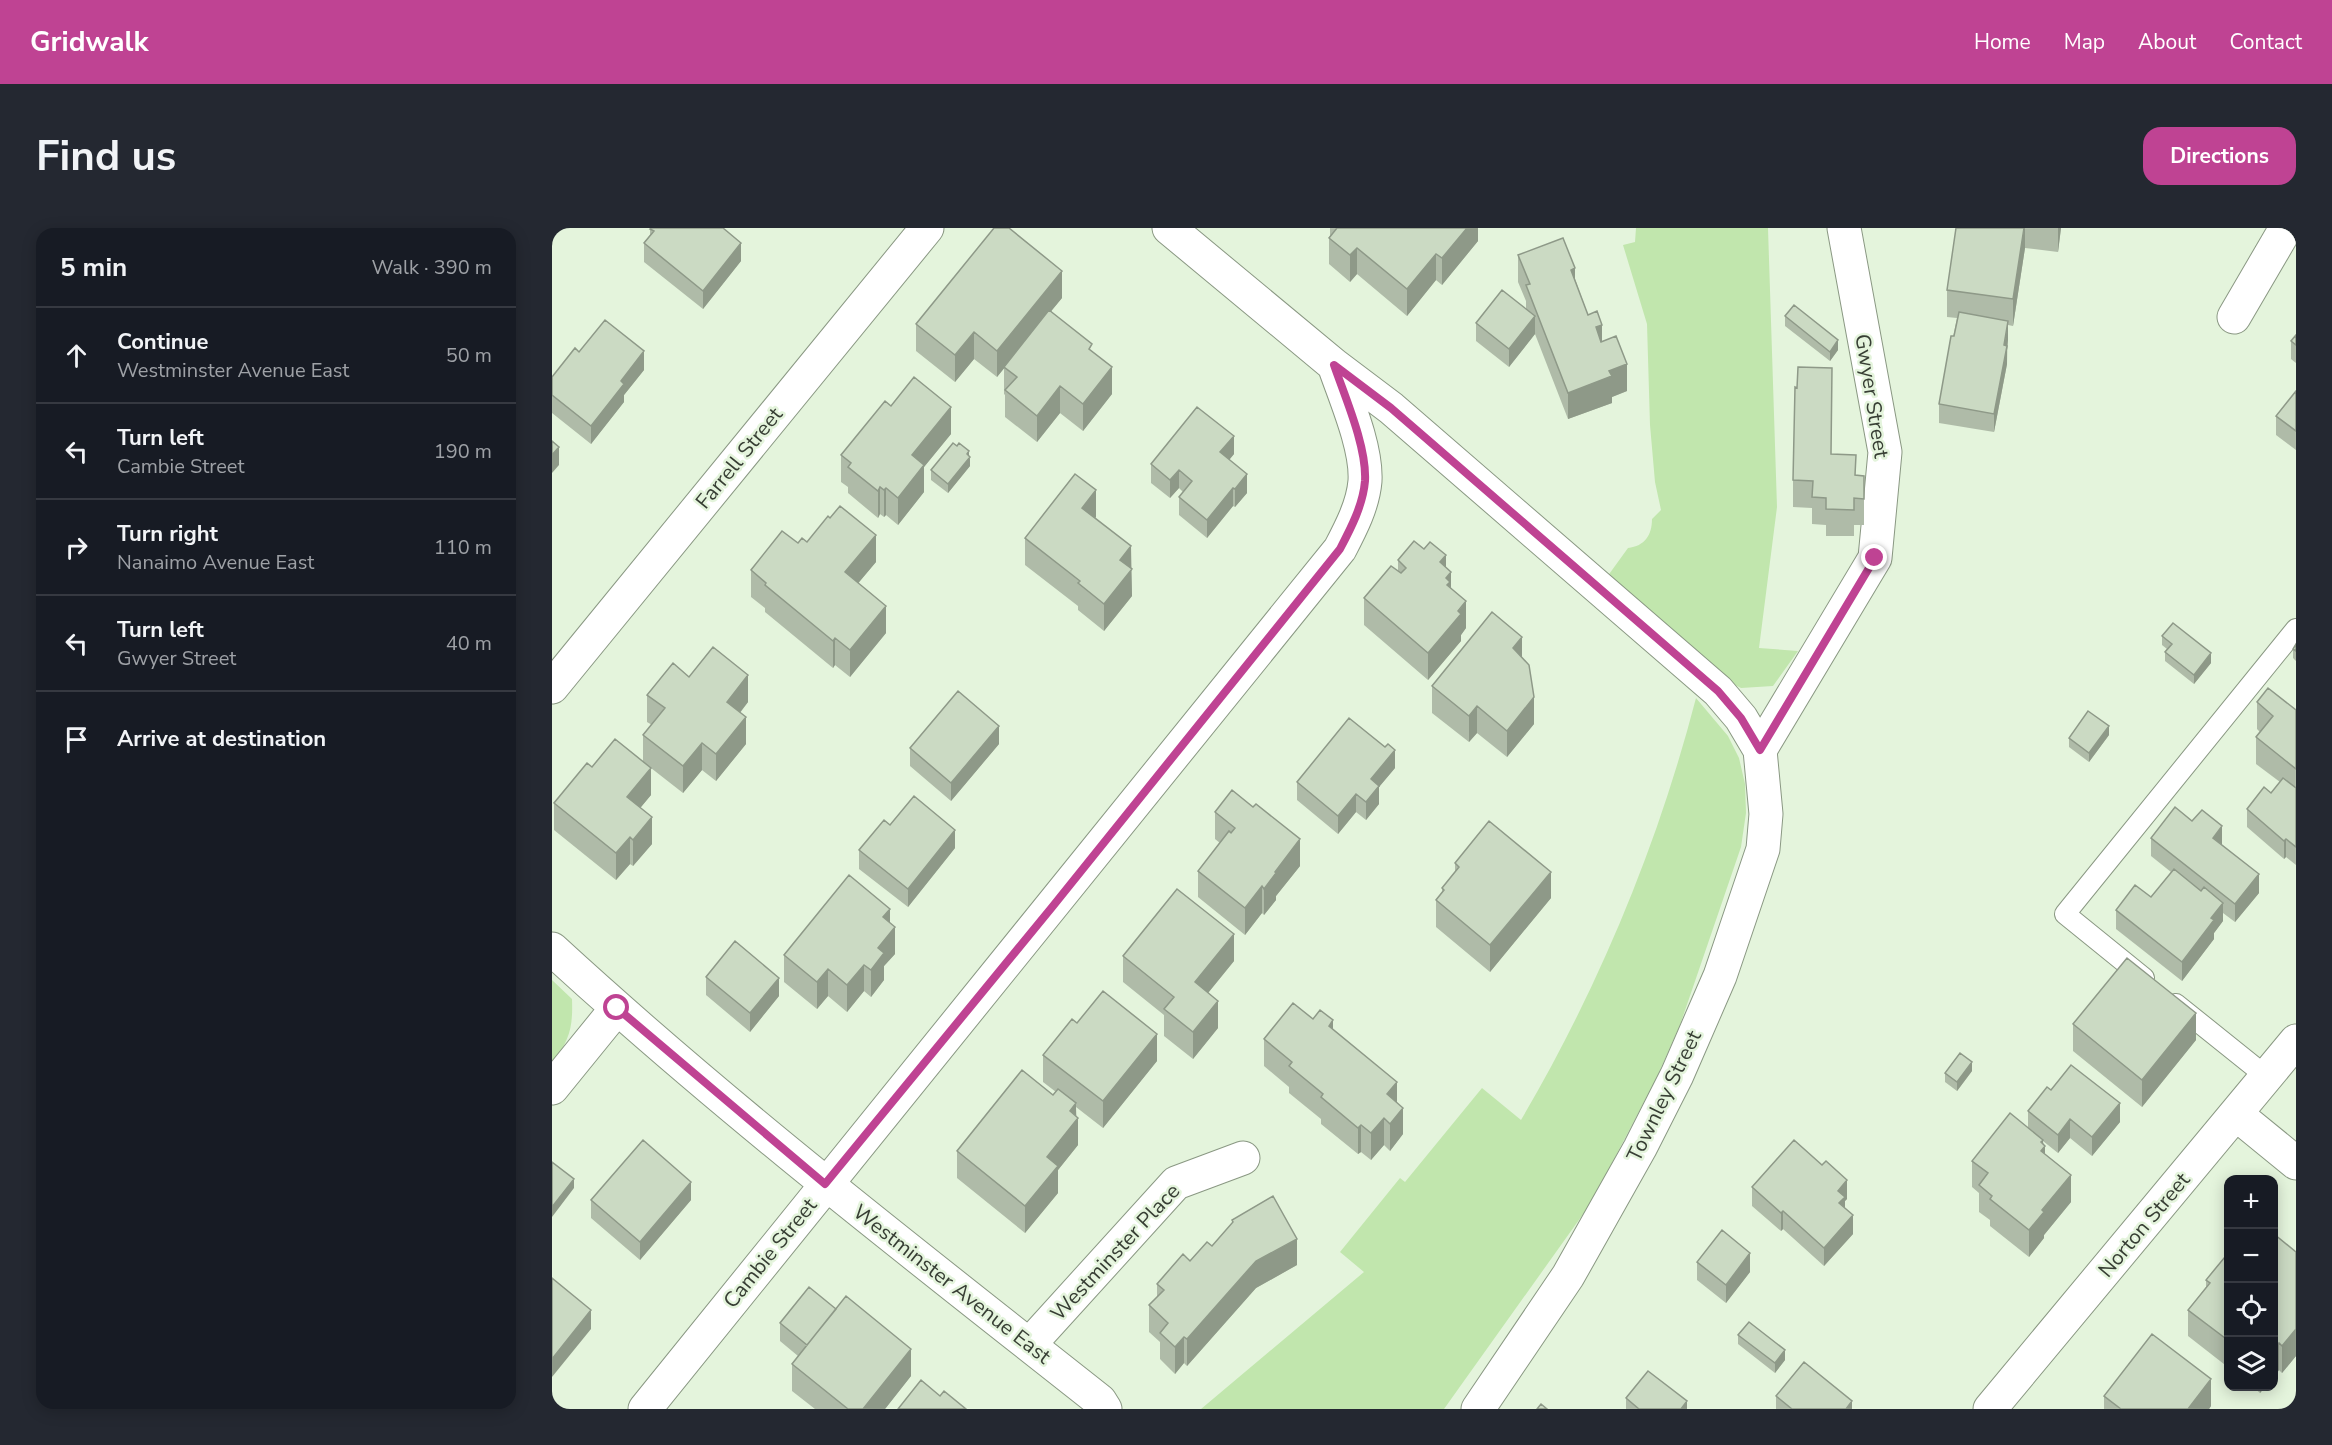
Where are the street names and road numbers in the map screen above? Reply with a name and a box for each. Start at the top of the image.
street label: Gwyer Street [1848,332,1896,461]
street label: Farrell Street [689,401,789,515]
street label: Townley Street [1620,1025,1708,1166]
street label: Norton Street [2092,1166,2197,1283]
street label: Westminster Place [1044,1177,1186,1327]
street label: Cambie Street [717,1192,823,1314]
street label: Westminster Avenue East [847,1198,1057,1371]

